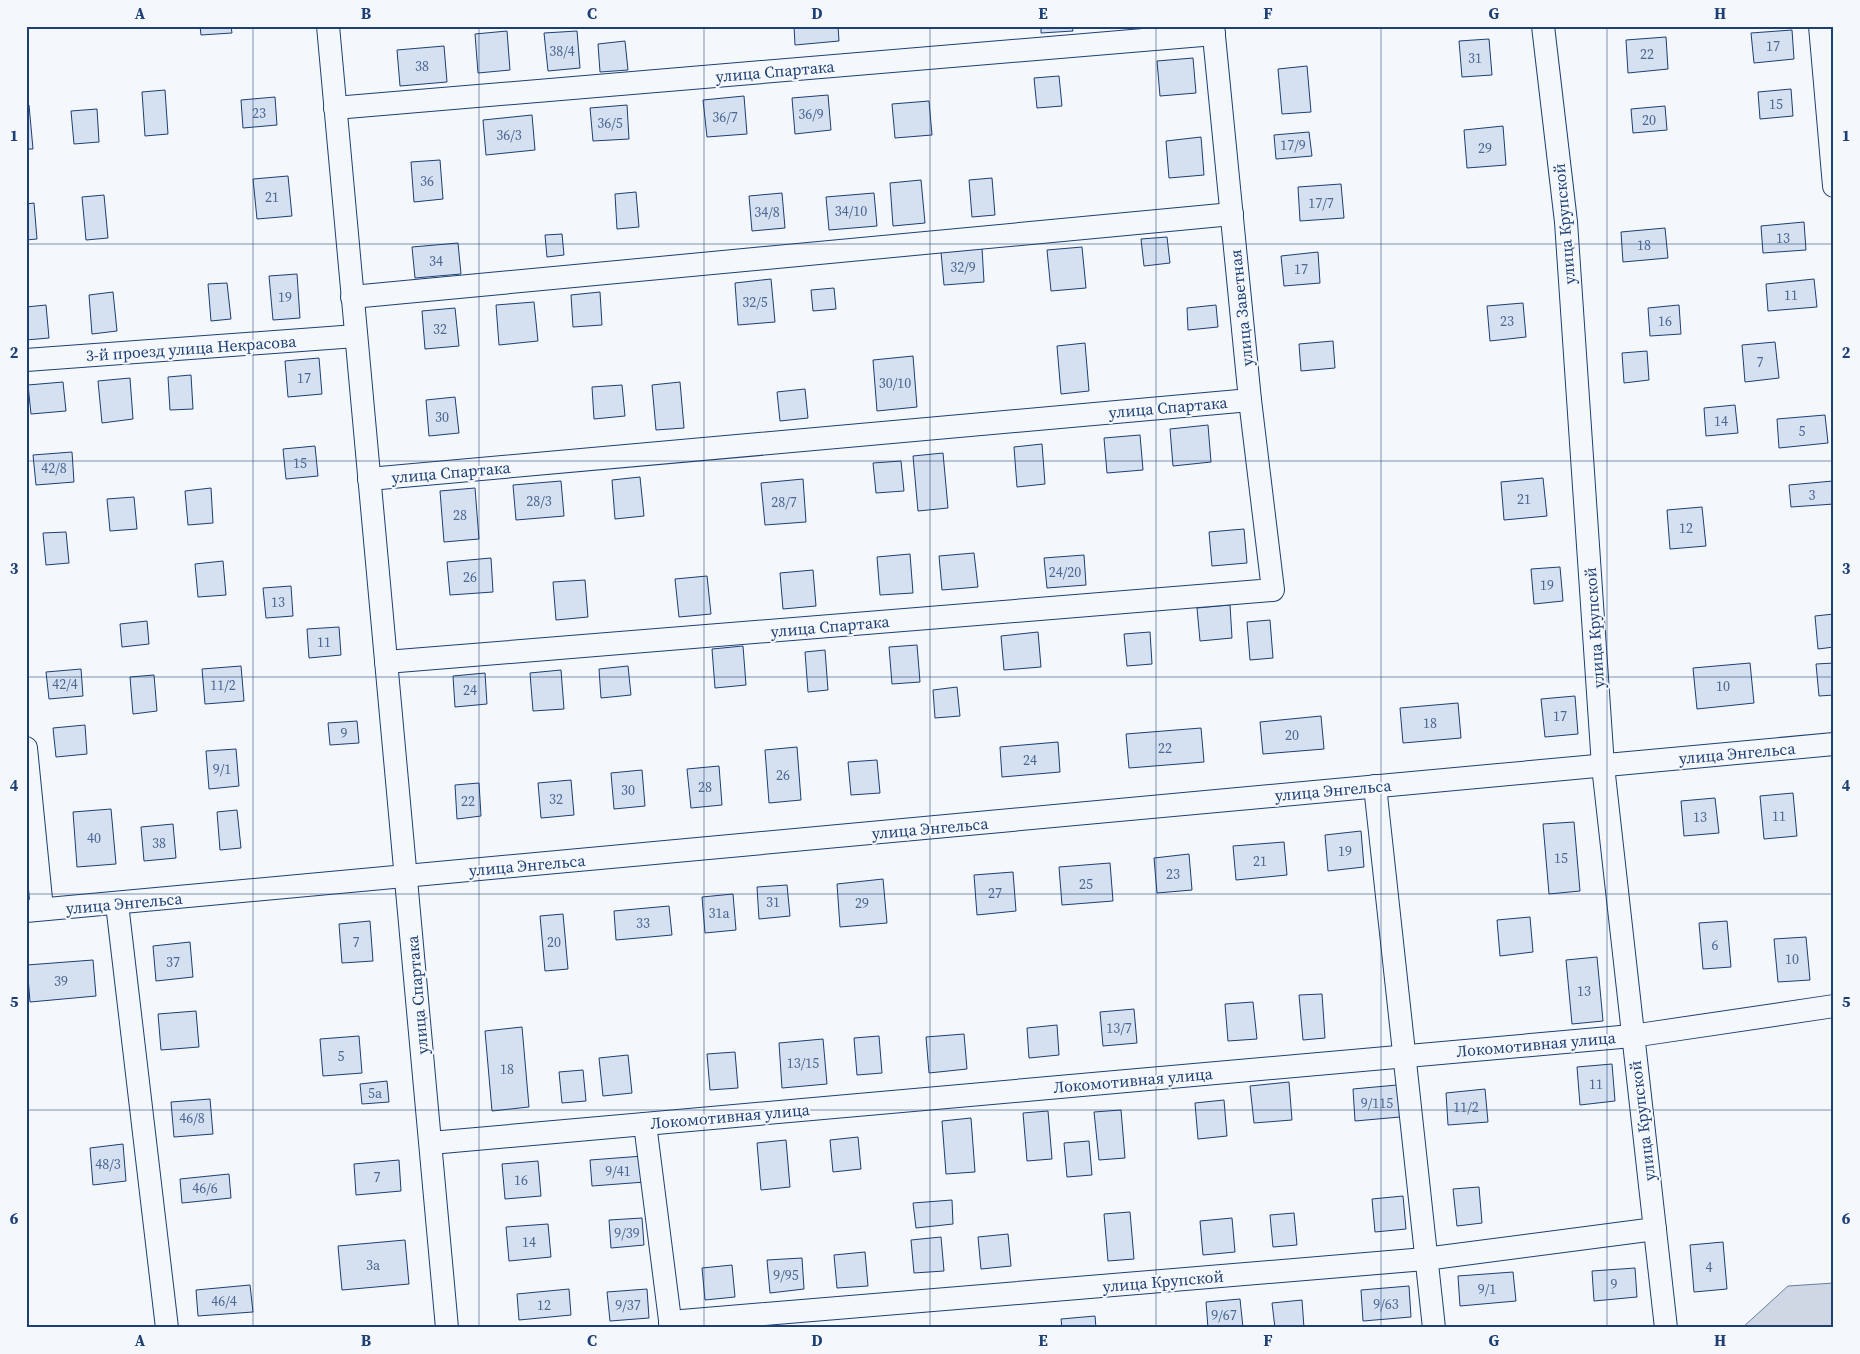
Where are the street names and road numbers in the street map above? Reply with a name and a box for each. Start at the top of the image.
street label: улица Спартака [715,55,836,87]
street label: улица Крупской [1548,163,1580,285]
street label: улица Заветная [1224,249,1258,367]
street label: 3-й проезд улица Некрасова [85,330,298,366]
street label: улица Спартака [1108,391,1229,423]
street label: улица Спартака [391,456,512,488]
street label: улица Крупской [1579,567,1609,689]
street label: улица Спартака [770,610,891,642]
street label: улица Энгельса [1678,737,1797,769]
street label: улица Энгельса [1274,774,1393,806]
street label: улица Энгельса [871,812,990,844]
street label: улица Энгельса [468,849,587,881]
street label: улица Энгельса [65,887,184,919]
street label: улица Спартака [401,934,433,1055]
street label: Локомотивная улица [1455,1026,1617,1062]
street label: улица Крупской [1624,1059,1660,1183]
street label: Локомотивная улица [1052,1062,1214,1098]
street label: Локомотивная улица [649,1098,811,1134]
street label: улица Крупской [1102,1265,1224,1297]

